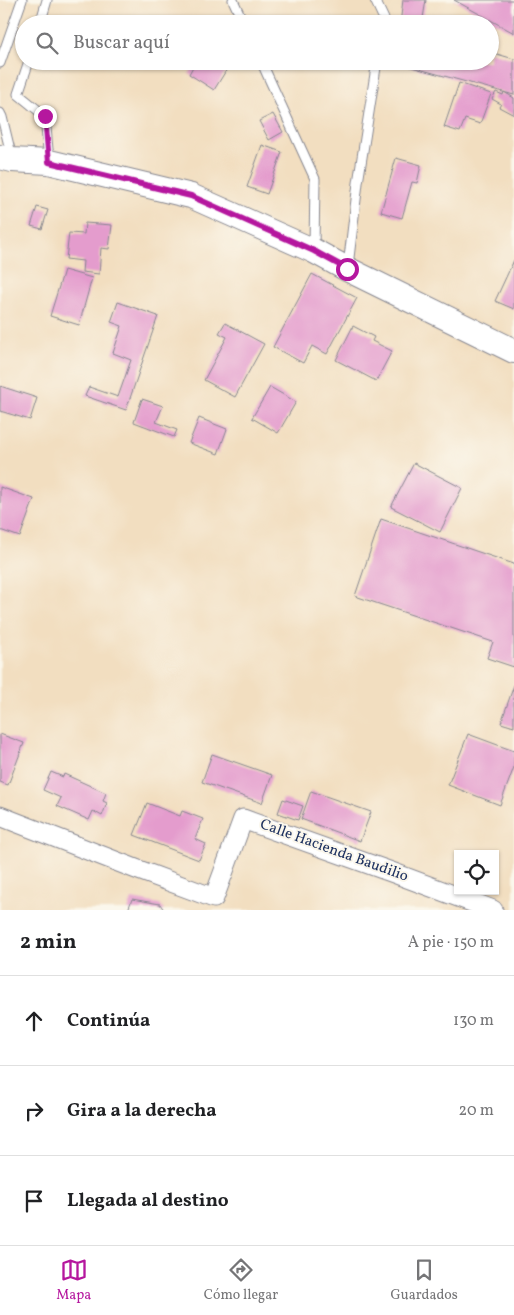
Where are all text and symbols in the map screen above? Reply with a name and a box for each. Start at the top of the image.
search box [15,15,499,70]
icon: search [33,29,61,57]
text: Buscar aquí [73,30,170,56]
route end [34,105,57,128]
route start [336,258,359,281]
street label: Calle Hacienda Baudilio [257,814,411,888]
map controls [454,850,499,895]
button: locate [454,850,499,895]
text: 2 min [20,928,77,957]
text: A pie · 150 m [408,932,494,954]
icon: ahead [20,1007,48,1035]
text: Continúa [67,1008,150,1034]
text: 130 m [453,1010,494,1032]
icon: right [20,1097,48,1125]
text: Gira a la derecha [67,1098,217,1124]
text: 20 m [459,1100,494,1122]
icon: arrive [20,1187,48,1215]
text: Llegada al destino [67,1188,229,1214]
tab: Mapa [56,1256,91,1305]
tab: Cómo llegar [204,1256,278,1305]
tab: Guardados [391,1256,458,1305]

